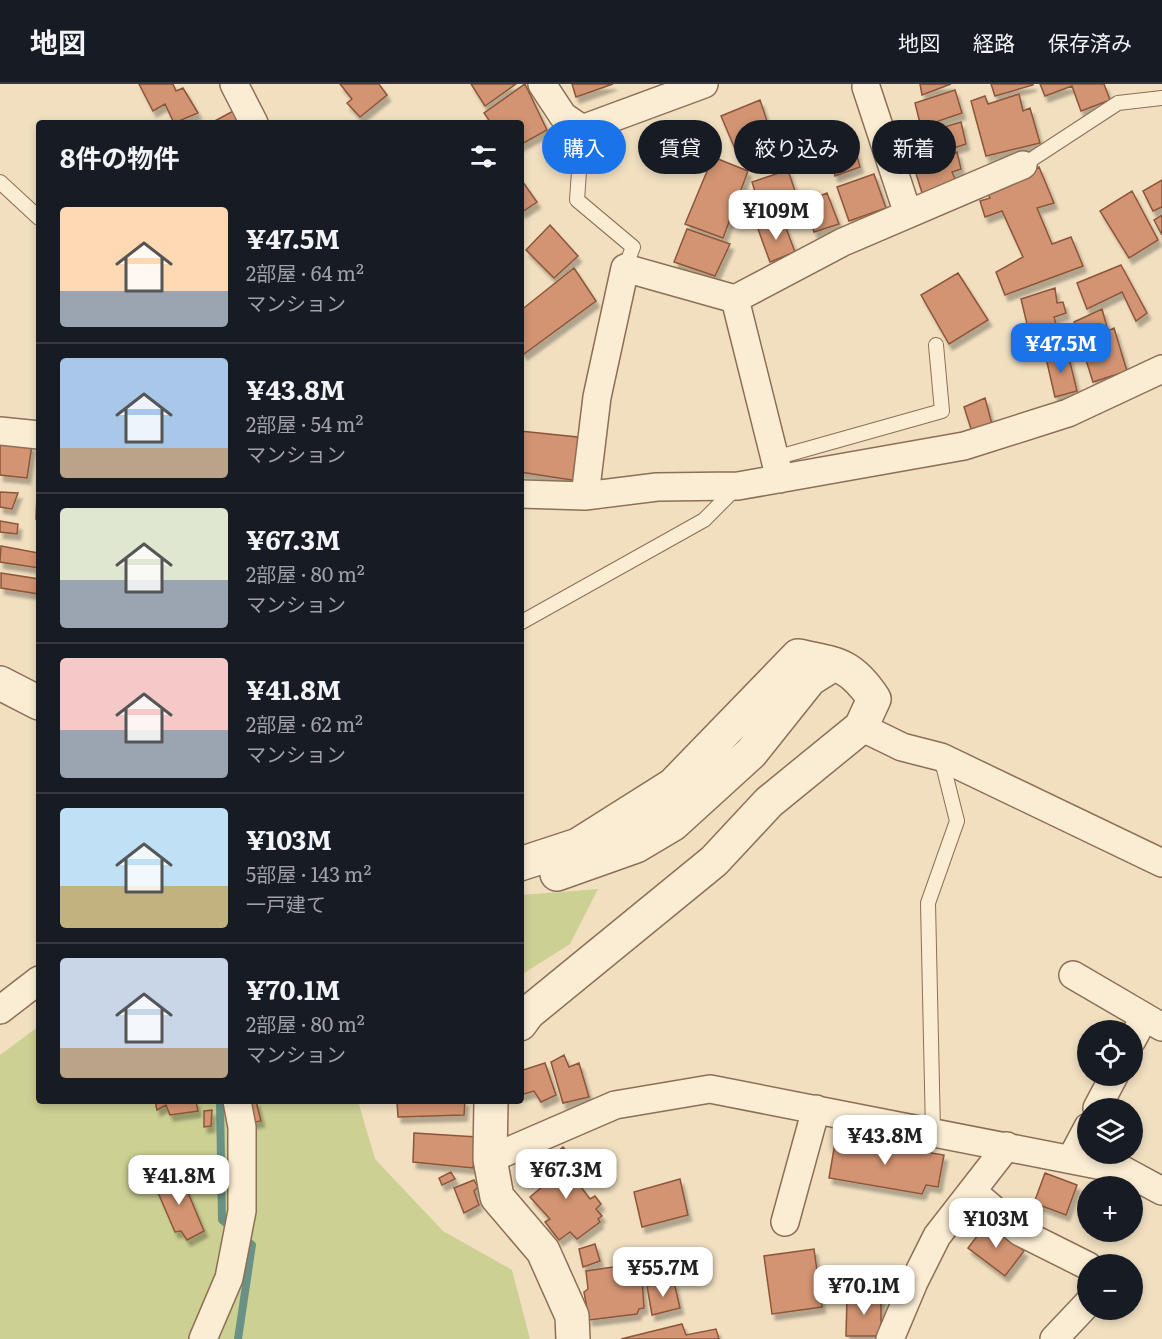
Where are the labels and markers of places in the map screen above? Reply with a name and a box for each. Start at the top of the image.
pin: ¥109M [734,190,818,241]
pin: ¥47.5M [1012,323,1110,374]
pin: ¥43.8M [836,1115,934,1166]
pin: ¥67.3M [517,1149,615,1200]
pin: ¥41.8M [130,1155,228,1206]
pin: ¥103M [954,1198,1038,1249]
pin: ¥55.7M [614,1247,712,1298]
pin: ¥70.1M [815,1265,913,1316]

